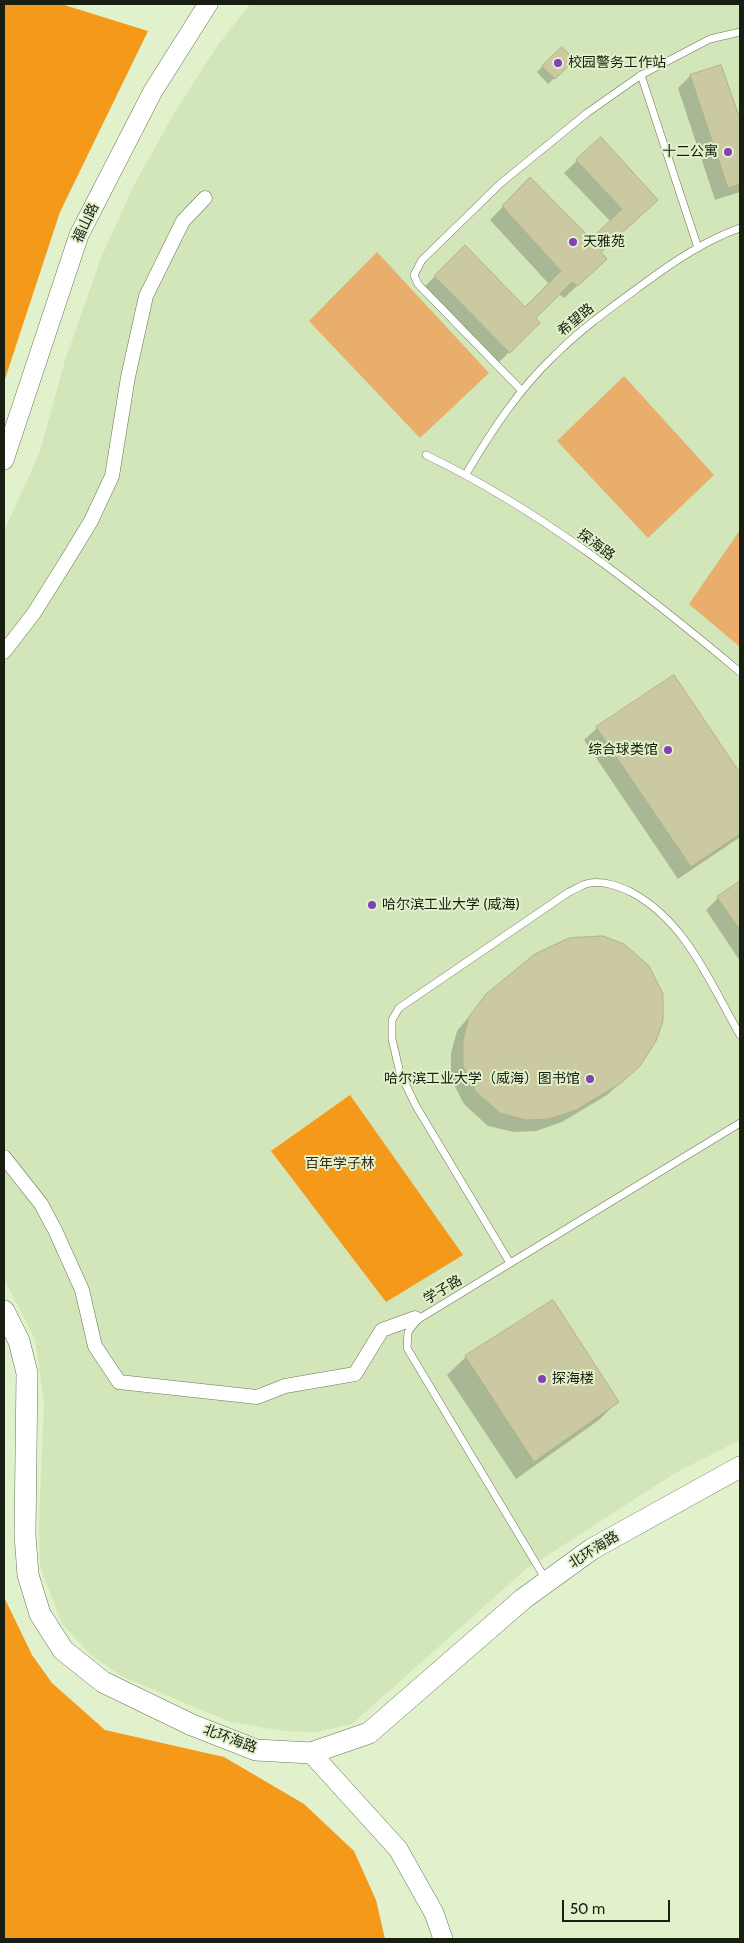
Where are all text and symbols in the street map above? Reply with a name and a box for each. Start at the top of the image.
place label: 校园警务工作站 [568,55,666,71]
marker: 校园警务工作站 [552,57,564,69]
place label: 十二公寓 [662,144,718,160]
marker: 十二公寓 [722,146,734,158]
street label: 福山路 [70,200,102,246]
place label: 天雅苑 [583,234,625,250]
marker: 天雅苑 [567,236,579,248]
street label: 希望路 [555,300,597,340]
street label: 探海路 [574,526,618,564]
place label: 综合球类馆 [588,742,658,758]
marker: 综合球类馆 [662,744,674,756]
place label: 哈尔滨工业大学 (威海) [382,897,520,913]
marker: 哈尔滨工业大学 (威海) [366,899,378,911]
place label: 哈尔滨工业大学（威海）图书馆 [384,1071,580,1087]
marker: 哈尔滨工业大学（威海）图书馆 [584,1073,596,1085]
park label: 百年学子林 [305,1156,375,1172]
street label: 学子路 [421,1272,465,1308]
place label: 探海楼 [552,1371,594,1387]
marker: 探海楼 [536,1373,548,1385]
street label: 北环海路 [566,1528,622,1572]
street label: 北环海路 [201,1722,259,1756]
scale bar [564,1890,672,1922]
text: 50 m [570,1900,605,1918]

